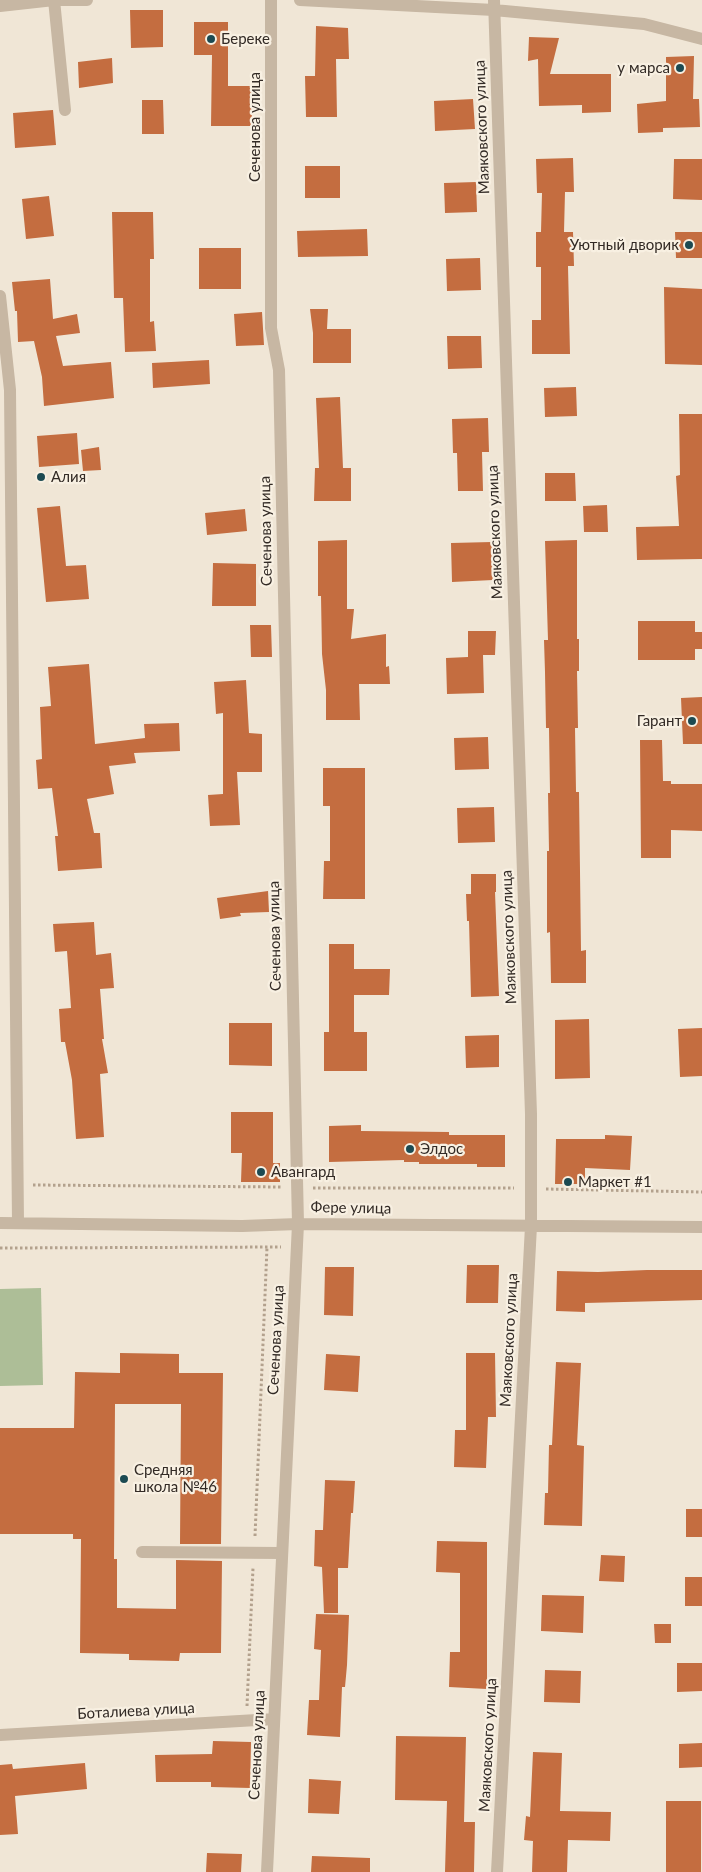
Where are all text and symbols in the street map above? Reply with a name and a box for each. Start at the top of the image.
place label: Береке [221,30,270,48]
marker: Береке [205,33,217,45]
place label: у марса [617,59,670,77]
street label: Маяковского улица [471,60,493,194]
marker: у марса [674,62,686,74]
street label: Сеченова улица [246,72,264,182]
place label: Уютный дворик [570,236,679,254]
marker: Уютный дворик [683,239,695,251]
street label: Маяковского улица [484,465,506,599]
place label: Алия [51,468,86,486]
marker: Алия [35,471,47,483]
street label: Сеченова улица [256,476,276,586]
place label: Гарант [637,712,682,730]
marker: Гарант [686,715,698,727]
street label: Маяковского улица [498,870,520,1004]
street label: Сеченова улица [265,881,285,991]
place label: Элдос [420,1140,463,1158]
marker: Элдос [404,1143,416,1155]
place label: Авангард [271,1163,335,1181]
marker: Авангард [255,1166,267,1178]
place label: Маркет #1 [578,1173,652,1191]
marker: Маркет #1 [562,1176,574,1188]
street label: Фере улица [311,1198,391,1218]
street label: Маяковского улица [496,1272,522,1408]
street label: Сеченова улица [264,1285,288,1395]
place label: Средняя школа №46 [134,1461,217,1496]
marker: Средняя школа №46 [118,1473,130,1485]
street label: Маяковского улица [475,1677,501,1813]
street label: Сеченова улица [245,1690,269,1800]
street label: Боталиева улица [77,1699,195,1723]

